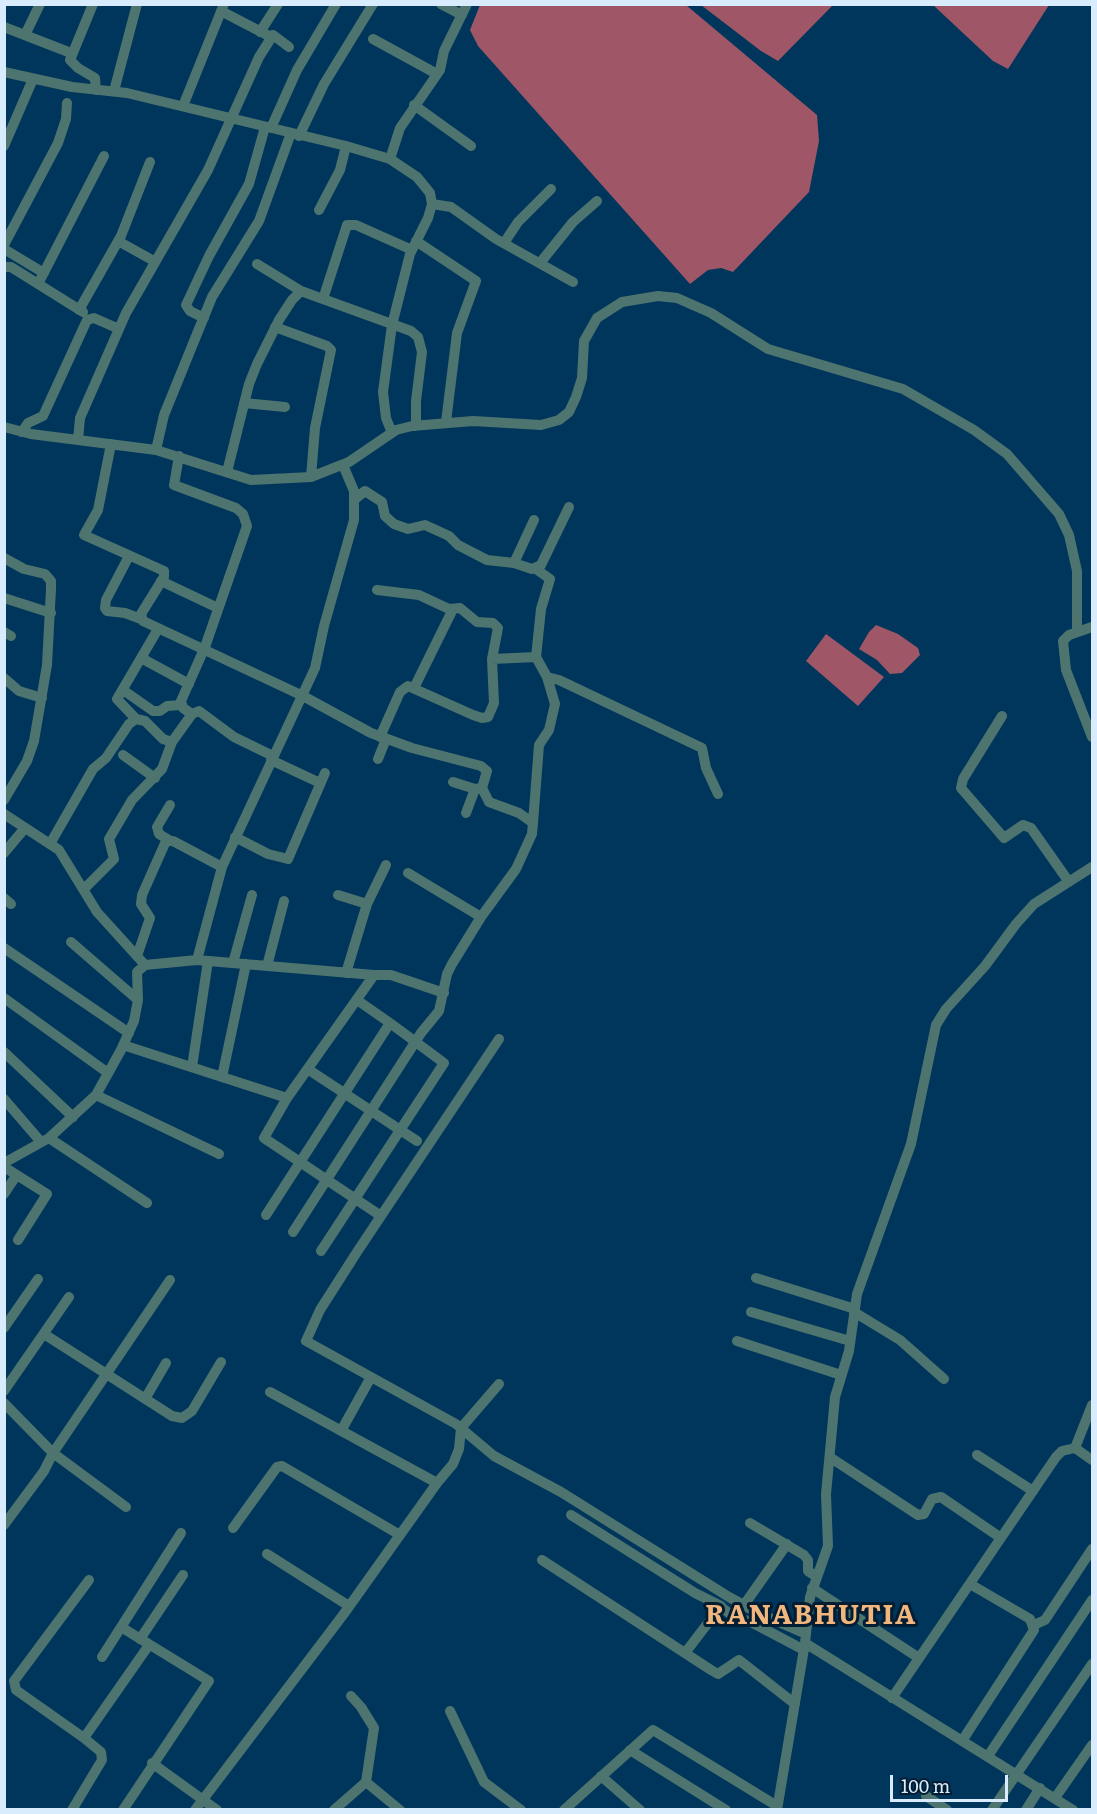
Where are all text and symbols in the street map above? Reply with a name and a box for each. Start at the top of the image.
district label: RANABHUTIA [705,1600,917,1632]
scale bar [893,1763,1012,1801]
text: 100 m [901,1772,950,1799]

